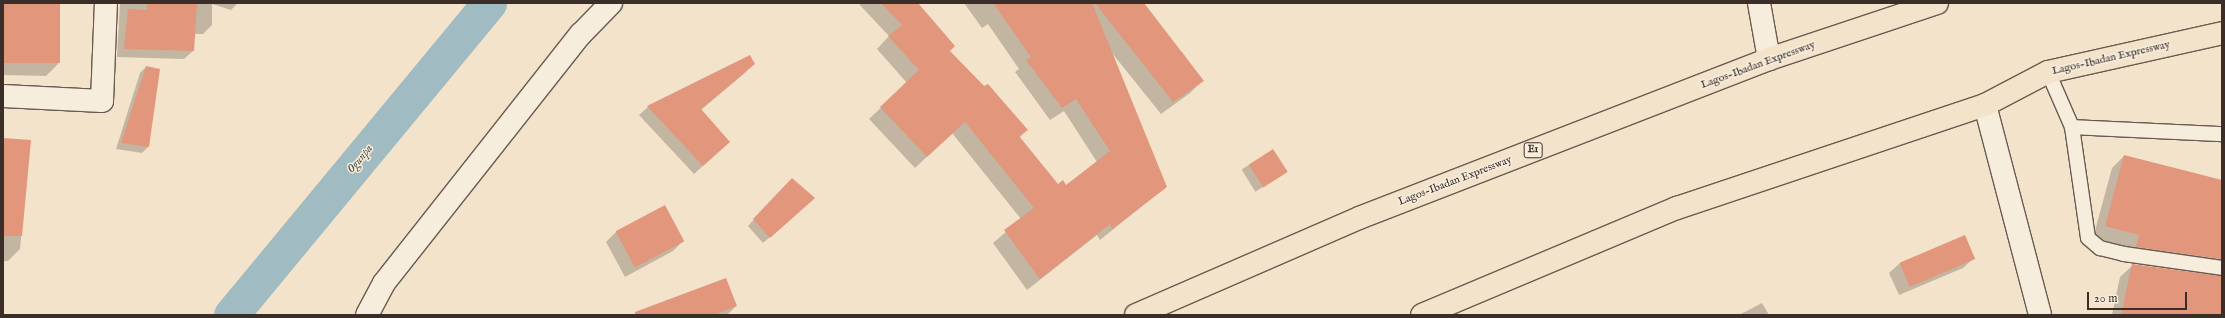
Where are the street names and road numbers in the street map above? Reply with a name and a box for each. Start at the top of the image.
street label: Lagos-Ibadan Expressway [1699,38,1817,92]
street label: Lagos-Ibadan Expressway [2051,38,2171,78]
road number: E1 [1523,142,1543,158]
street label: Lagos-Ibadan Expressway [1396,153,1514,209]

